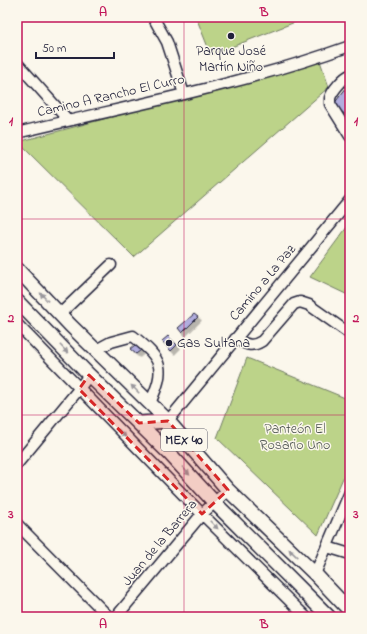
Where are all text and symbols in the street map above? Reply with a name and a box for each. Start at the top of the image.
text: A [99,3,107,22]
text: B [259,3,269,22]
marker: Parque José Martín Niño [226,31,236,41]
scale bar [36,34,114,60]
text: 50 m [42,40,66,58]
place label: Parque José Martín Niño [196,41,267,78]
street label: Camino A Rancho El Curro [35,69,187,123]
text: 1 [9,112,14,131]
text: 1 [354,112,359,131]
street label: Camino a La Paz [225,240,301,326]
one-way arrow [39,292,48,302]
text: 2 [7,309,15,328]
text: 2 [352,309,360,328]
place label: Gas Sultana [177,333,250,354]
marker: Gas Sultana [164,338,174,348]
one-way arrow [59,344,69,354]
one-way arrow [130,384,140,394]
park label: Panteón El Rosario Uno [260,419,330,456]
one-way arrow [117,428,127,438]
road number: MEX 40 [161,429,207,451]
one-way arrow [181,465,190,476]
street label: Juan de la Barrera [117,495,203,591]
text: 3 [7,505,14,524]
text: 3 [352,505,359,524]
one-way arrow [209,520,219,530]
one-way arrow [288,548,298,558]
text: A [99,615,107,634]
text: B [259,615,269,634]

